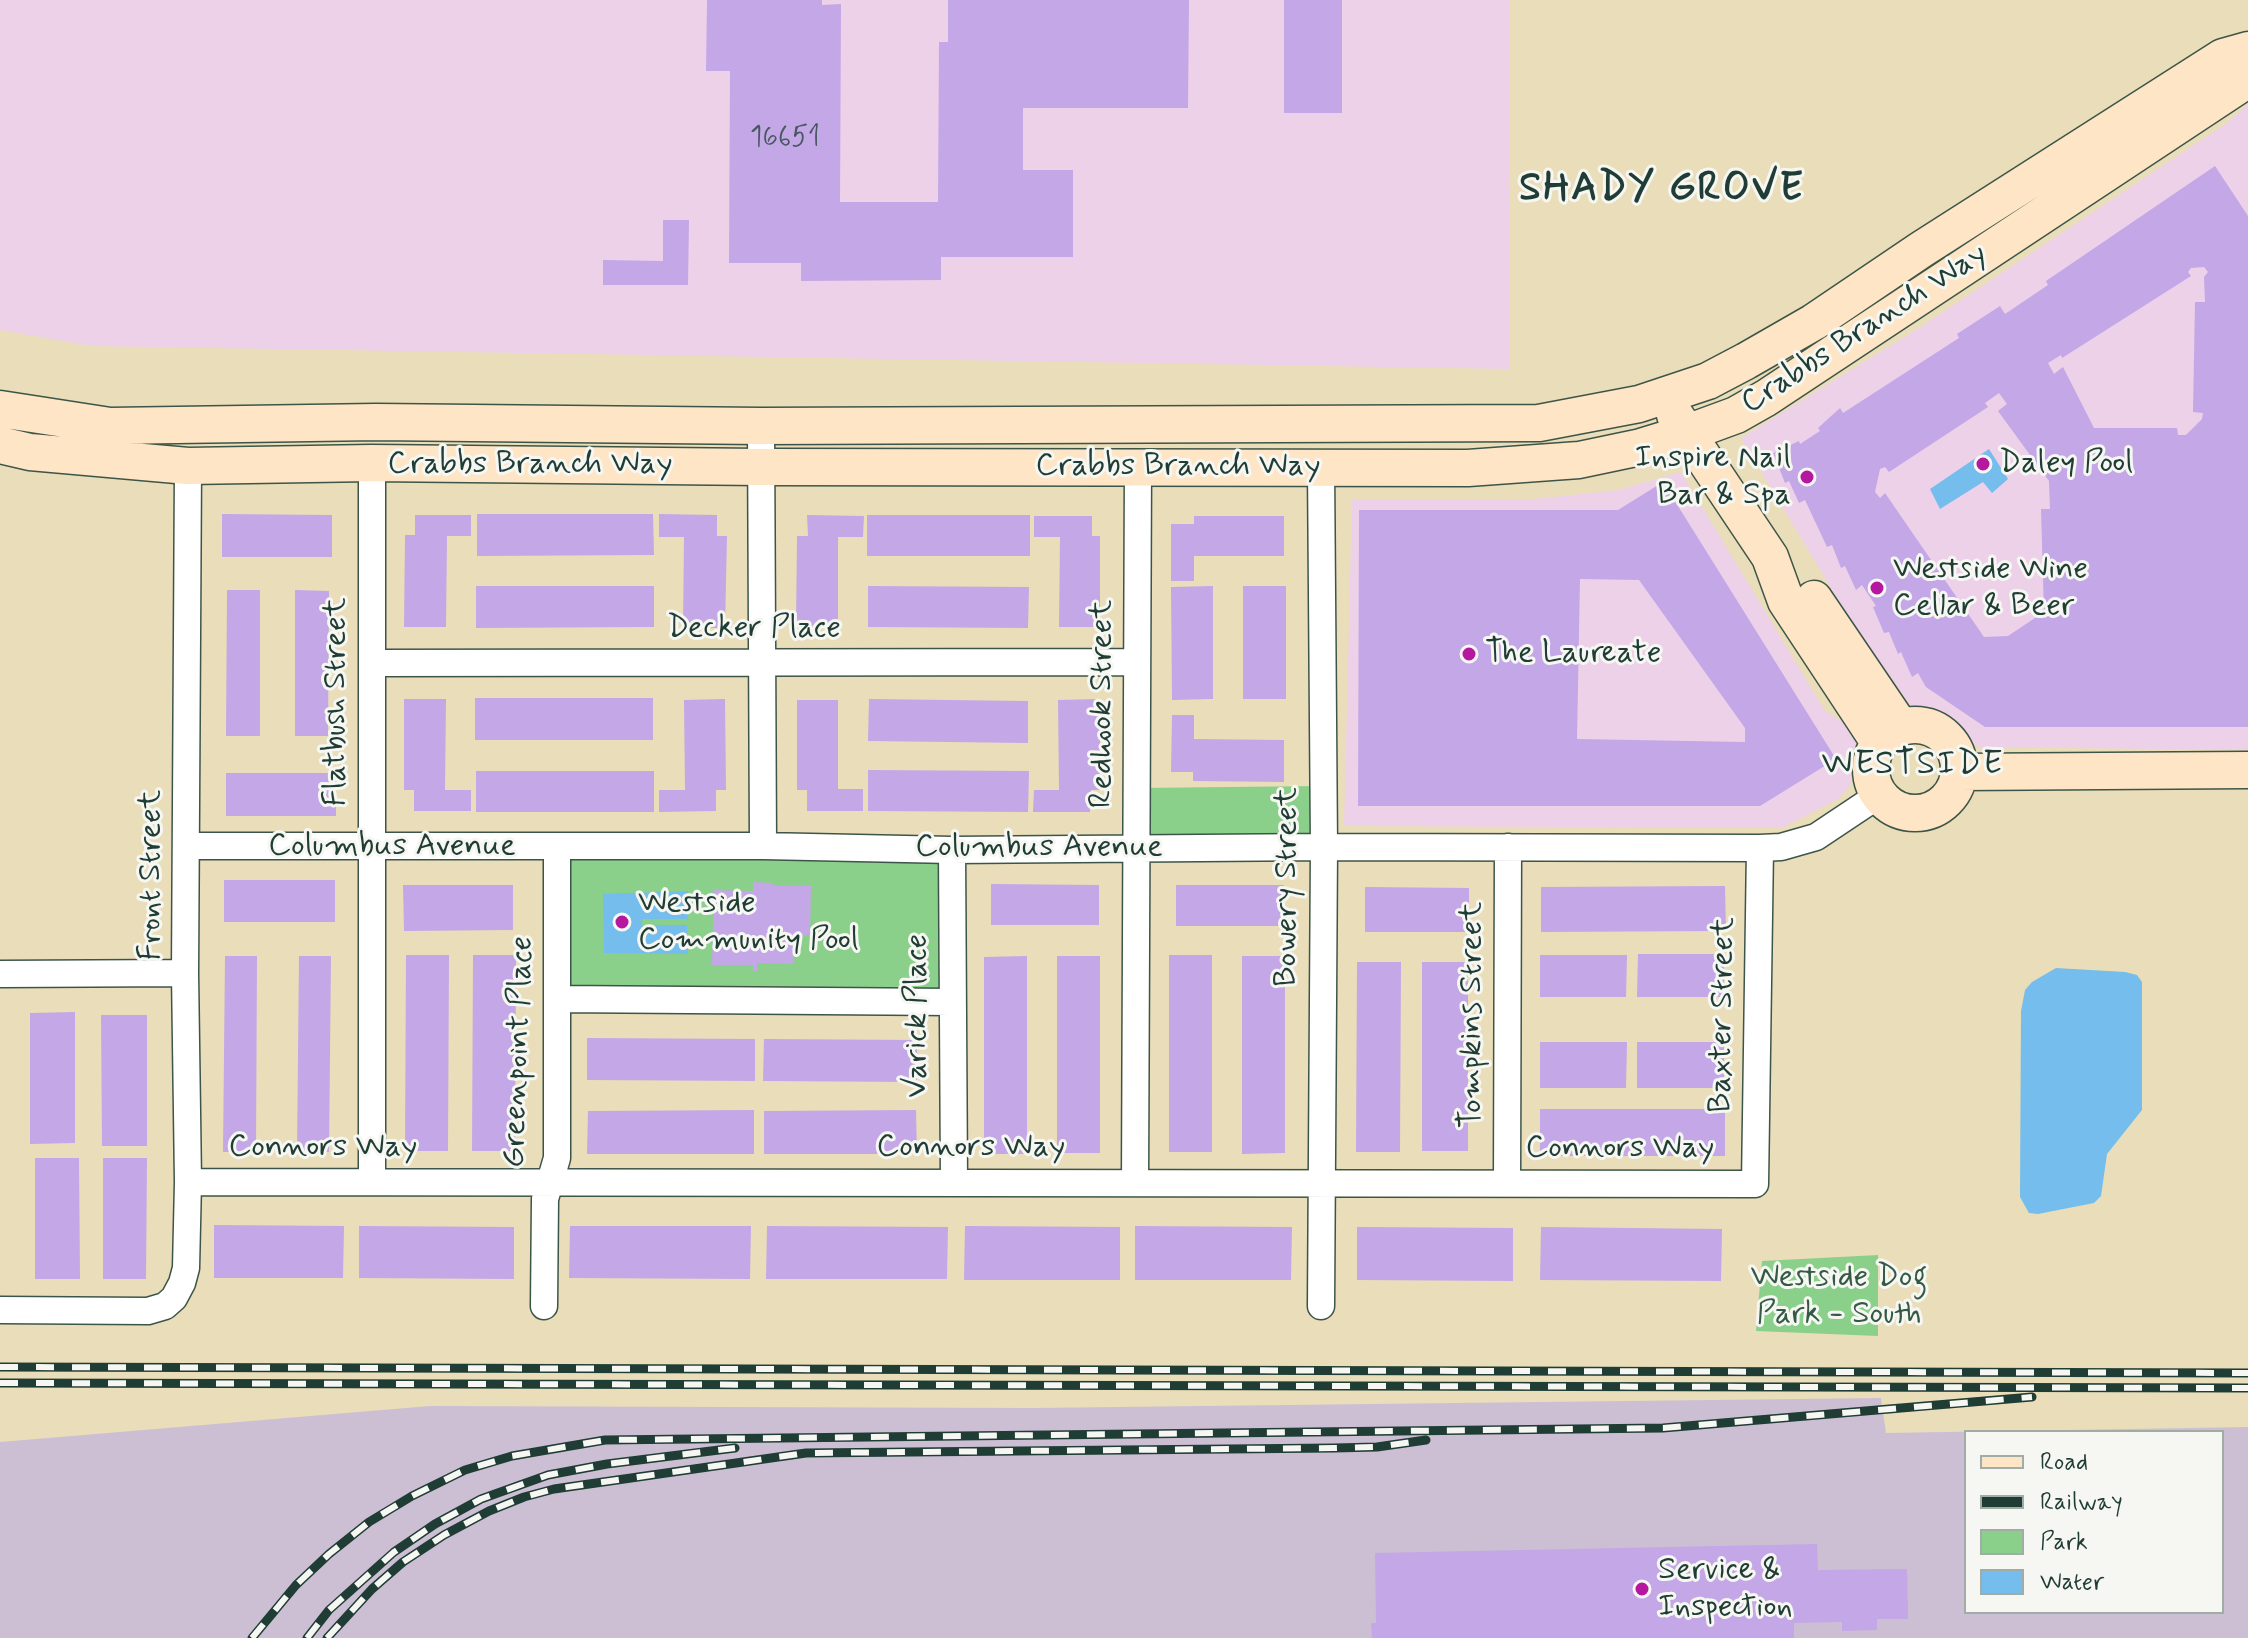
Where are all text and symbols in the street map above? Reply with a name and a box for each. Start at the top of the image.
house number: 16651 [750,122,820,156]
district label: SHADY GROVE [1516,167,1808,215]
street label: Crabbs Branch Way [1735,236,1995,424]
place label: Inspire Nail Bar & Spa [1635,440,1791,515]
place label: Daley Pool [1999,445,2133,483]
street label: Crabbs Branch Way [387,446,673,484]
street label: Crabbs Branch Way [1035,448,1321,486]
marker: Daley Pool [1974,455,1992,473]
marker: Inspire Nail Bar & Spa [1798,468,1816,486]
place label: Westside Wine Cellar & Beer [1893,551,2088,626]
marker: Westside Wine Cellar & Beer [1868,579,1886,597]
street label: Flatbush Street [318,598,356,806]
street label: Redhook Street [1084,600,1122,808]
street label: Decker Place [667,610,841,648]
place label: The Laureate [1485,635,1661,673]
marker: The Laureate [1460,645,1478,663]
district label: WESTSIDE [1819,746,2007,786]
street label: Bowery Street [1269,787,1307,987]
street label: Front Street [133,790,171,960]
street label: Columbus Avenue [268,828,516,866]
street label: Columbus Avenue [915,829,1163,867]
place label: Westside Community Pool [638,885,859,960]
street label: Tompkins Street [1454,902,1492,1128]
marker: Westside Community Pool [613,913,631,931]
street label: Baxter Street [1703,917,1745,1113]
street label: Varick Place [899,934,937,1098]
street label: Greenpoint Place [497,935,543,1169]
street label: Connors Way [229,1129,417,1167]
street label: Connors Way [877,1129,1065,1167]
street label: Connors Way [1526,1130,1714,1168]
park label: Westside Dog Park - South [1751,1259,1927,1334]
legend [1964,1430,2224,1614]
text: Road [2040,1447,2088,1478]
text: Railway [2040,1487,2123,1518]
text: Park [2040,1527,2088,1558]
place label: Service & Inspection [1658,1552,1793,1627]
text: Water [2040,1567,2104,1598]
marker: Service & Inspection [1633,1580,1651,1598]

